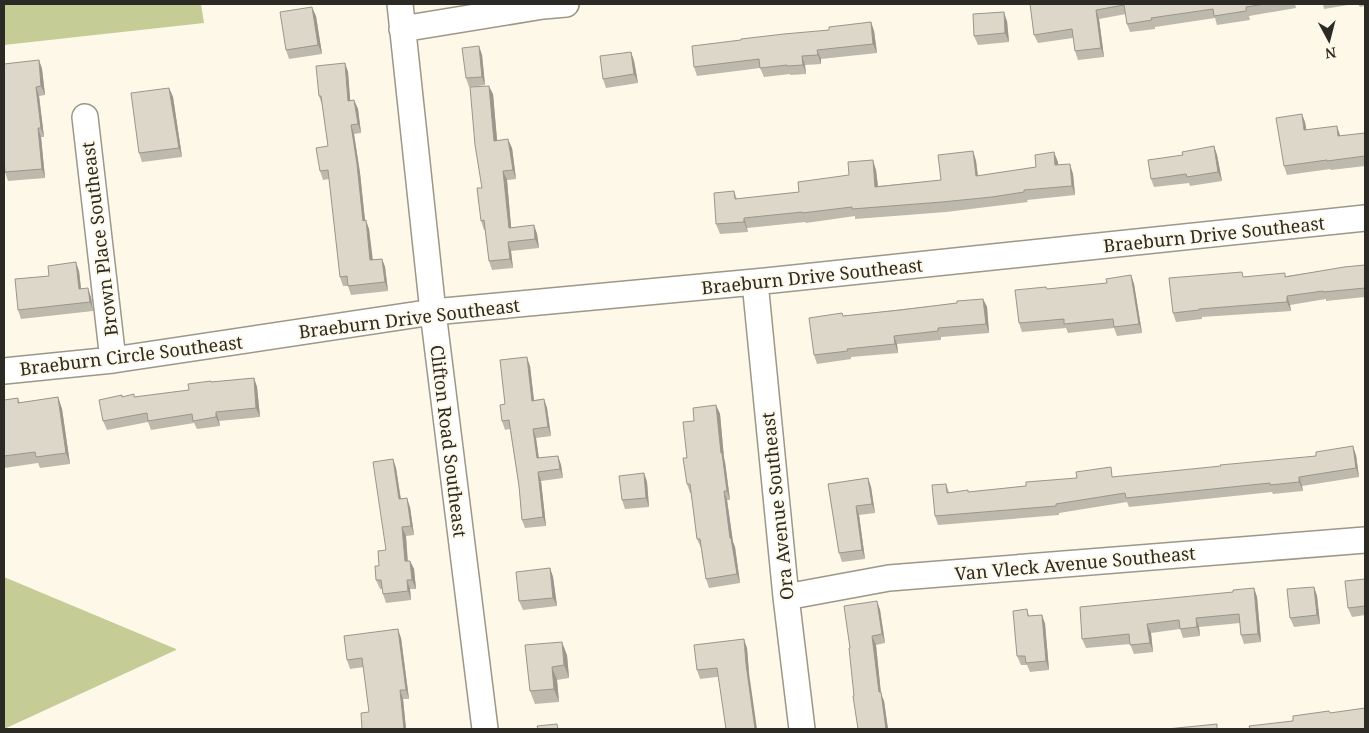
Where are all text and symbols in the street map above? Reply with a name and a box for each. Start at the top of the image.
north arrow [1304,15,1354,65]
text: N [1324,43,1337,64]
street label: Brown Place Southeast [75,140,123,338]
street label: Braeburn Drive Southeast [1102,210,1326,258]
street label: Braeburn Drive Southeast [700,252,924,300]
street label: Braeburn Drive Southeast [297,293,521,343]
street label: Braeburn Circle Southeast [18,329,244,381]
street label: Clifton Road Southeast [425,343,473,539]
street label: Ora Avenue Southeast [755,411,799,601]
street label: Van Vleck Avenue Southeast [954,541,1196,585]

